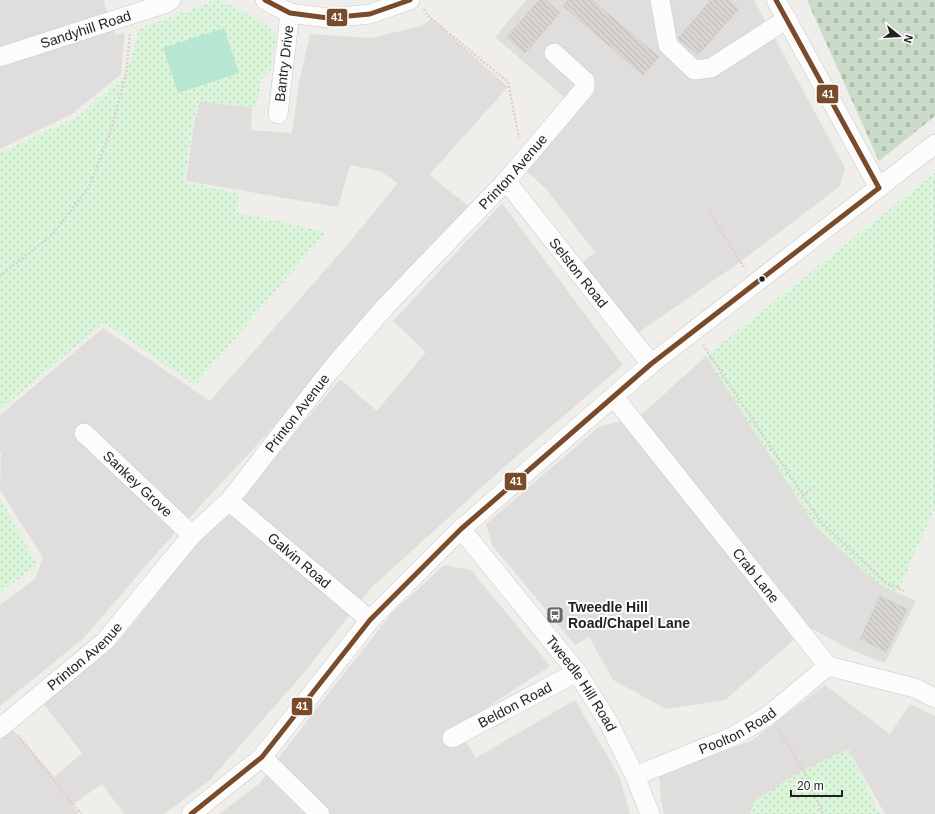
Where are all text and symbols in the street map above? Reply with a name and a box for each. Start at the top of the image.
street label: Sandyhill Road [38,7,133,51]
line badge: 41 [326,8,348,27]
text: 41 [331,11,343,23]
north arrow [879,16,919,56]
street label: Bantry Drive [272,24,297,103]
text: N [902,33,915,45]
line badge: 41 [816,84,839,104]
text: 41 [822,88,834,100]
street label: Printon Avenue [475,131,550,212]
street label: Selston Road [546,235,611,311]
unlabelled marker [757,274,767,284]
street label: Printon Avenue [262,371,333,455]
street label: Sankey Grove [100,448,176,520]
line badge: 41 [504,472,527,491]
text: 41 [510,475,522,487]
street label: Galvin Road [265,529,334,591]
street label: Crab Lane [729,545,783,606]
place label: Tweedle Hill Road/Chapel Lane [568,599,690,631]
bus stop icon: Tweedle Hill Road/Chapel Lane [545,605,565,625]
street label: Printon Avenue [44,619,125,694]
street label: Tweedle Hill Road [543,632,620,734]
street label: Beldon Road [475,679,554,731]
line badge: 41 [291,697,313,716]
text: 41 [296,700,308,712]
street label: Poolton Road [696,704,779,757]
scale bar [791,772,842,798]
text: 20 m [797,779,824,793]

